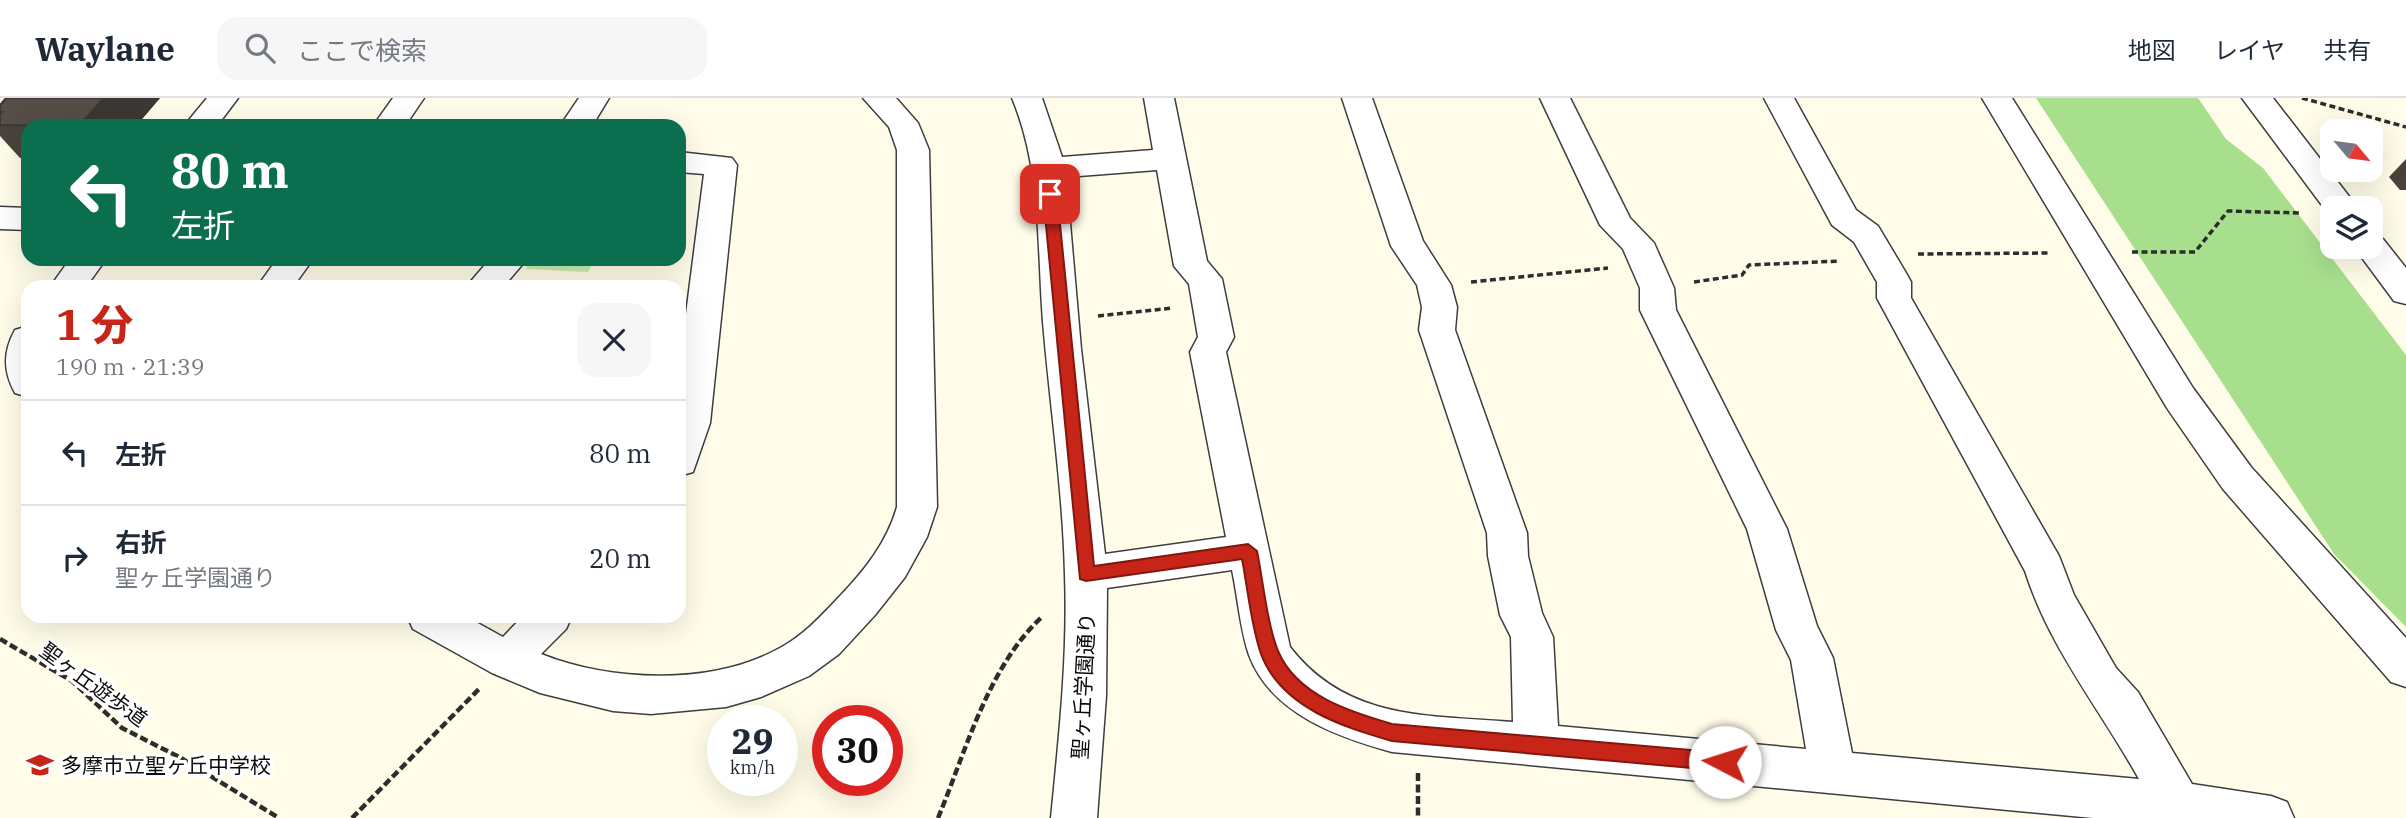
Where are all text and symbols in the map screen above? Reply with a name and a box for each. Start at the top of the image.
search box [217,17,707,80]
text: Waylane [35,27,175,70]
icon: search [241,29,279,67]
text: ここで検索 [297,33,427,67]
text: 地図 [2128,34,2176,66]
text: レイヤ [2214,34,2285,66]
text: 共有 [2323,34,2371,66]
north arrow [2320,119,2384,182]
map controls [2320,119,2383,259]
text: 80 m [171,138,289,201]
icon: left [56,147,147,238]
pin [1020,164,1080,224]
icon: arrive [1031,175,1069,213]
button: layers [2320,196,2383,259]
text: 左折 [171,204,235,246]
text: 1 分 [56,297,133,352]
button: close [577,303,651,377]
text: 190 m · 21:39 [56,351,205,381]
icon: left [56,434,94,472]
text: 80 m [589,436,651,470]
text: 左折 [115,437,167,471]
text: 右折 [115,525,167,559]
icon: right [56,539,94,577]
text: 20 m [589,541,651,575]
text: 聖ヶ丘学園通り [115,562,276,592]
street label: 聖ヶ丘学園通り [1065,612,1101,760]
street label: 聖ヶ丘遊歩道 [35,636,153,732]
speed limit sign: 30 [812,705,903,796]
text: 29 [731,718,774,764]
position arrow [1688,725,1762,799]
school or university icon: 多摩市立聖ヶ丘中学校 [25,750,55,780]
place label: 多摩市立聖ヶ丘中学校 [61,751,271,779]
text: km/h [730,756,775,779]

